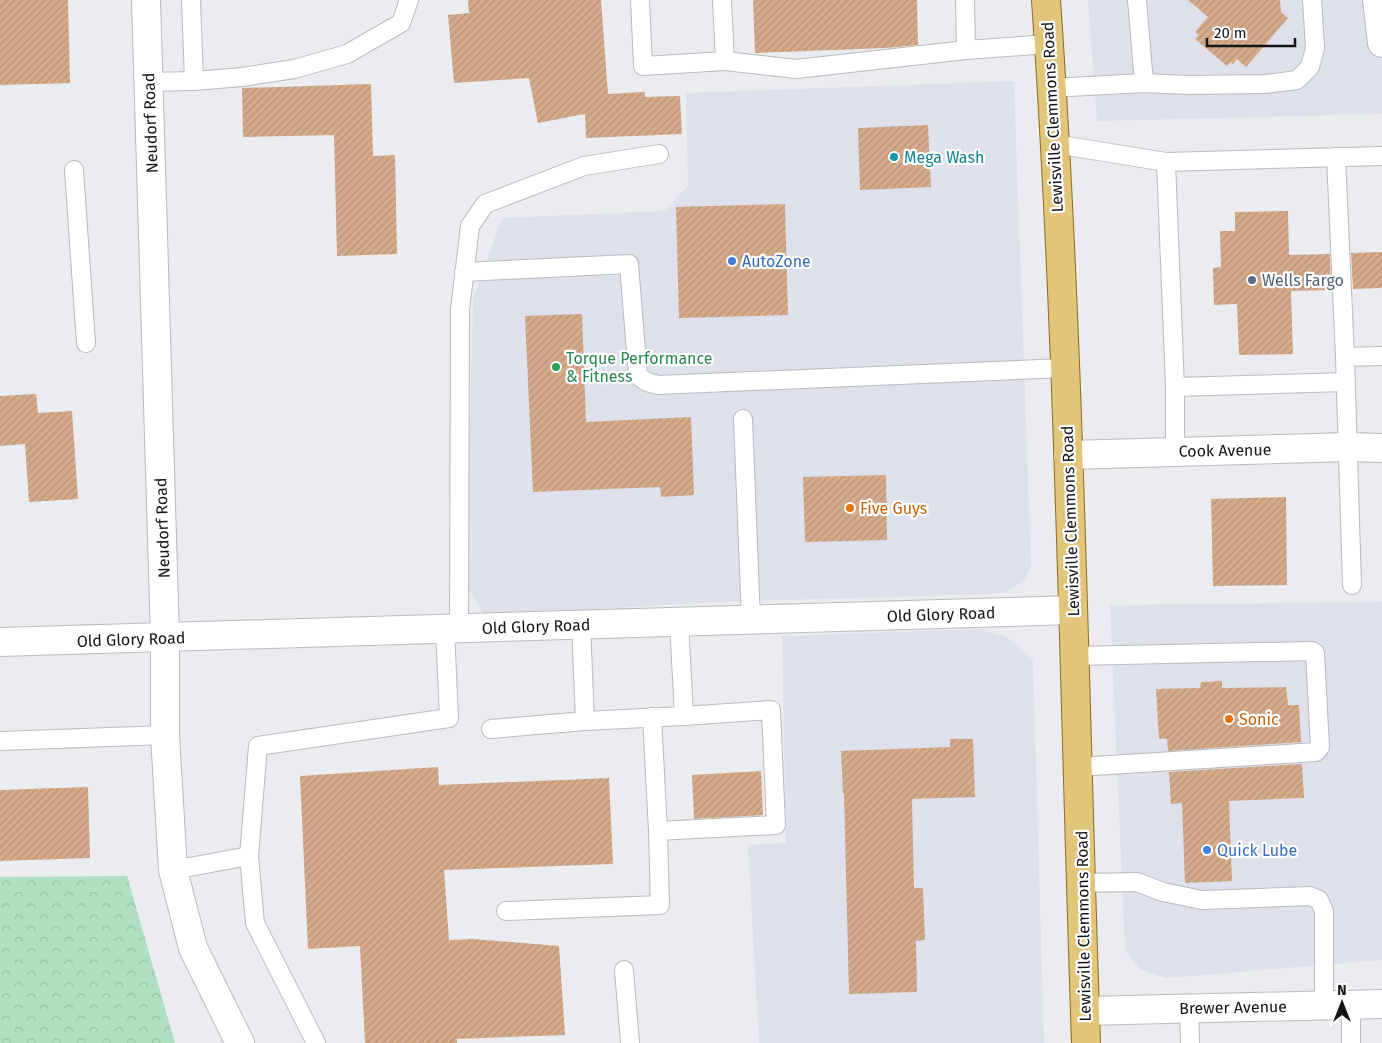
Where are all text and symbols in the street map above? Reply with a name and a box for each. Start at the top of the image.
scale bar [1207,15,1294,47]
street label: Lewisville Clemmons Road [1038,21,1067,213]
text: 20 m [1214,24,1247,42]
street label: Neudorf Road [139,72,162,174]
place label: Mega Wash [904,148,984,167]
marker: Mega Wash [888,151,900,163]
place label: AutoZone [742,252,811,271]
marker: AutoZone [726,255,738,267]
place label: Wells Fargo [1262,271,1344,290]
marker: Wells Fargo [1246,274,1258,286]
place label: Torque Performance & Fitness [566,349,713,386]
marker: Torque Performance & Fitness [550,361,562,373]
street label: Lewisville Clemmons Road [1058,425,1083,617]
street label: Cook Avenue [1178,440,1272,461]
street label: Neudorf Road [151,477,174,579]
place label: Five Guys [860,499,927,518]
marker: Five Guys [844,502,856,514]
street label: Old Glory Road [886,603,996,626]
street label: Old Glory Road [481,615,591,638]
street label: Old Glory Road [76,628,186,651]
place label: Sonic [1239,710,1279,729]
marker: Sonic [1223,713,1235,725]
street label: Lewisville Clemmons Road [1072,830,1095,1022]
place label: Quick Lube [1217,841,1297,860]
marker: Quick Lube [1201,844,1213,856]
north arrow [1317,978,1367,1028]
text: N [1337,982,1347,999]
street label: Brewer Avenue [1179,997,1287,1018]

